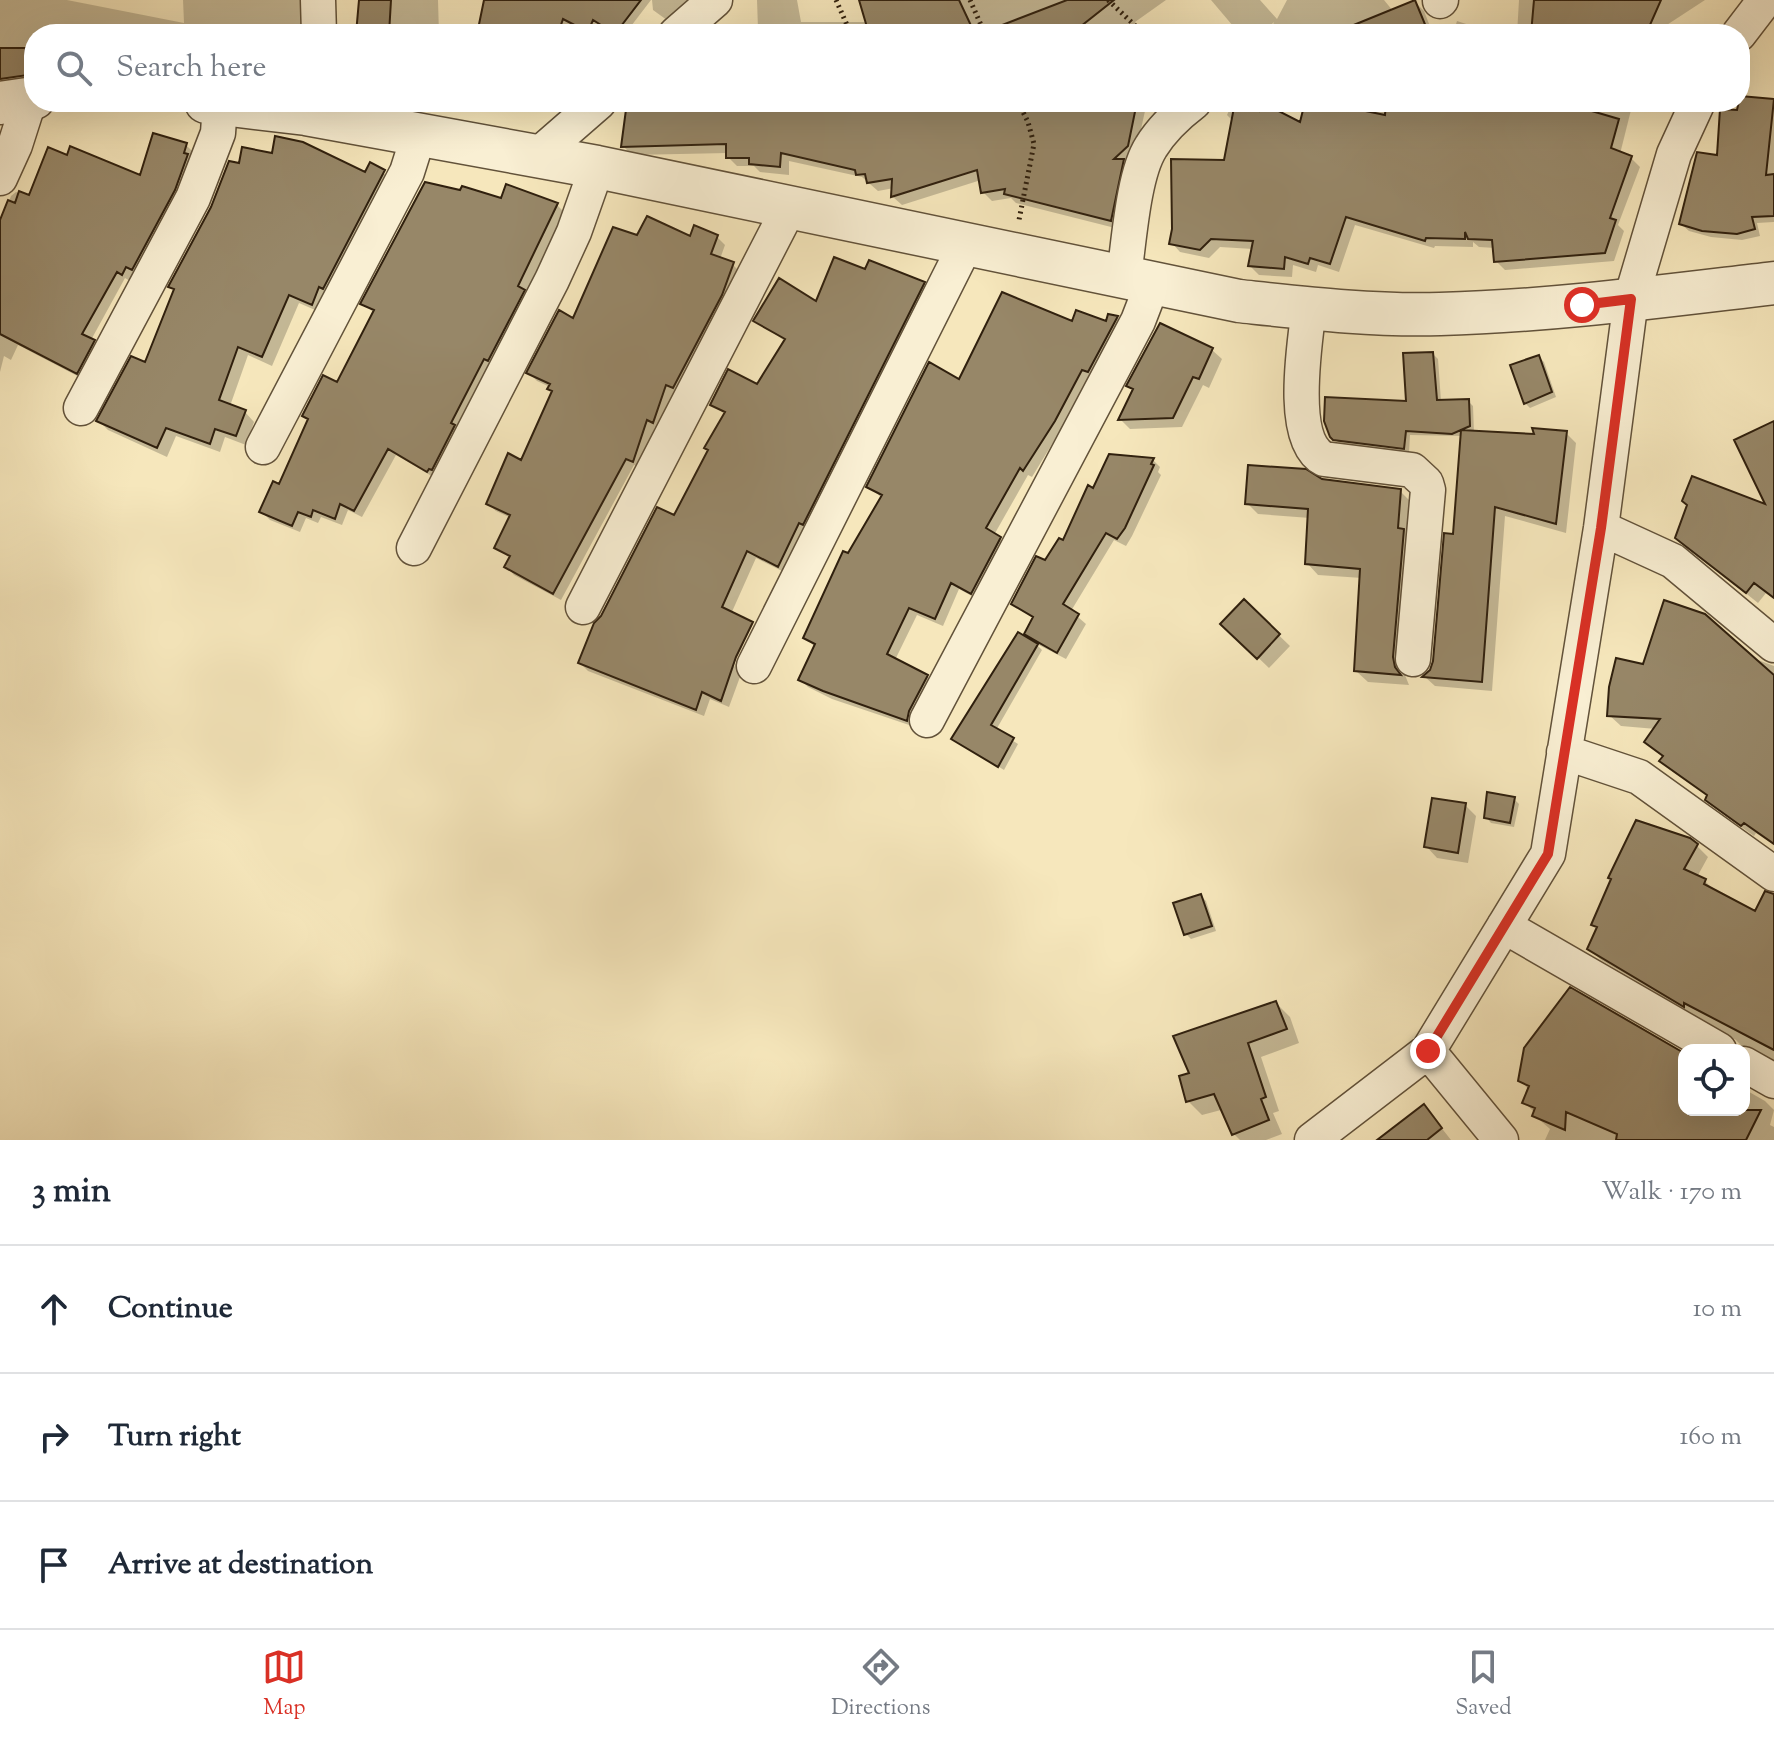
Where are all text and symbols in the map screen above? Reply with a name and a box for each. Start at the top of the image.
search box [24,24,1750,112]
icon: search [52,46,96,90]
text: Search here [116,47,266,90]
route start [1564,287,1600,323]
route end [1410,1033,1446,1069]
map controls [1678,1044,1750,1116]
button: locate [1678,1044,1750,1116]
text: 3 min [32,1168,111,1217]
text: Walk · 170 m [1601,1174,1742,1211]
icon: ahead [32,1287,76,1331]
text: Continue [108,1288,233,1331]
text: 10 m [1693,1291,1742,1328]
icon: right [32,1415,76,1459]
text: Turn right [108,1416,241,1459]
text: 160 m [1679,1419,1742,1456]
icon: arrive [32,1543,76,1587]
text: Arrive at destination [108,1544,373,1587]
tab: Map [262,1645,306,1725]
tab: Directions [831,1645,930,1725]
tab: Saved [1455,1645,1512,1725]

